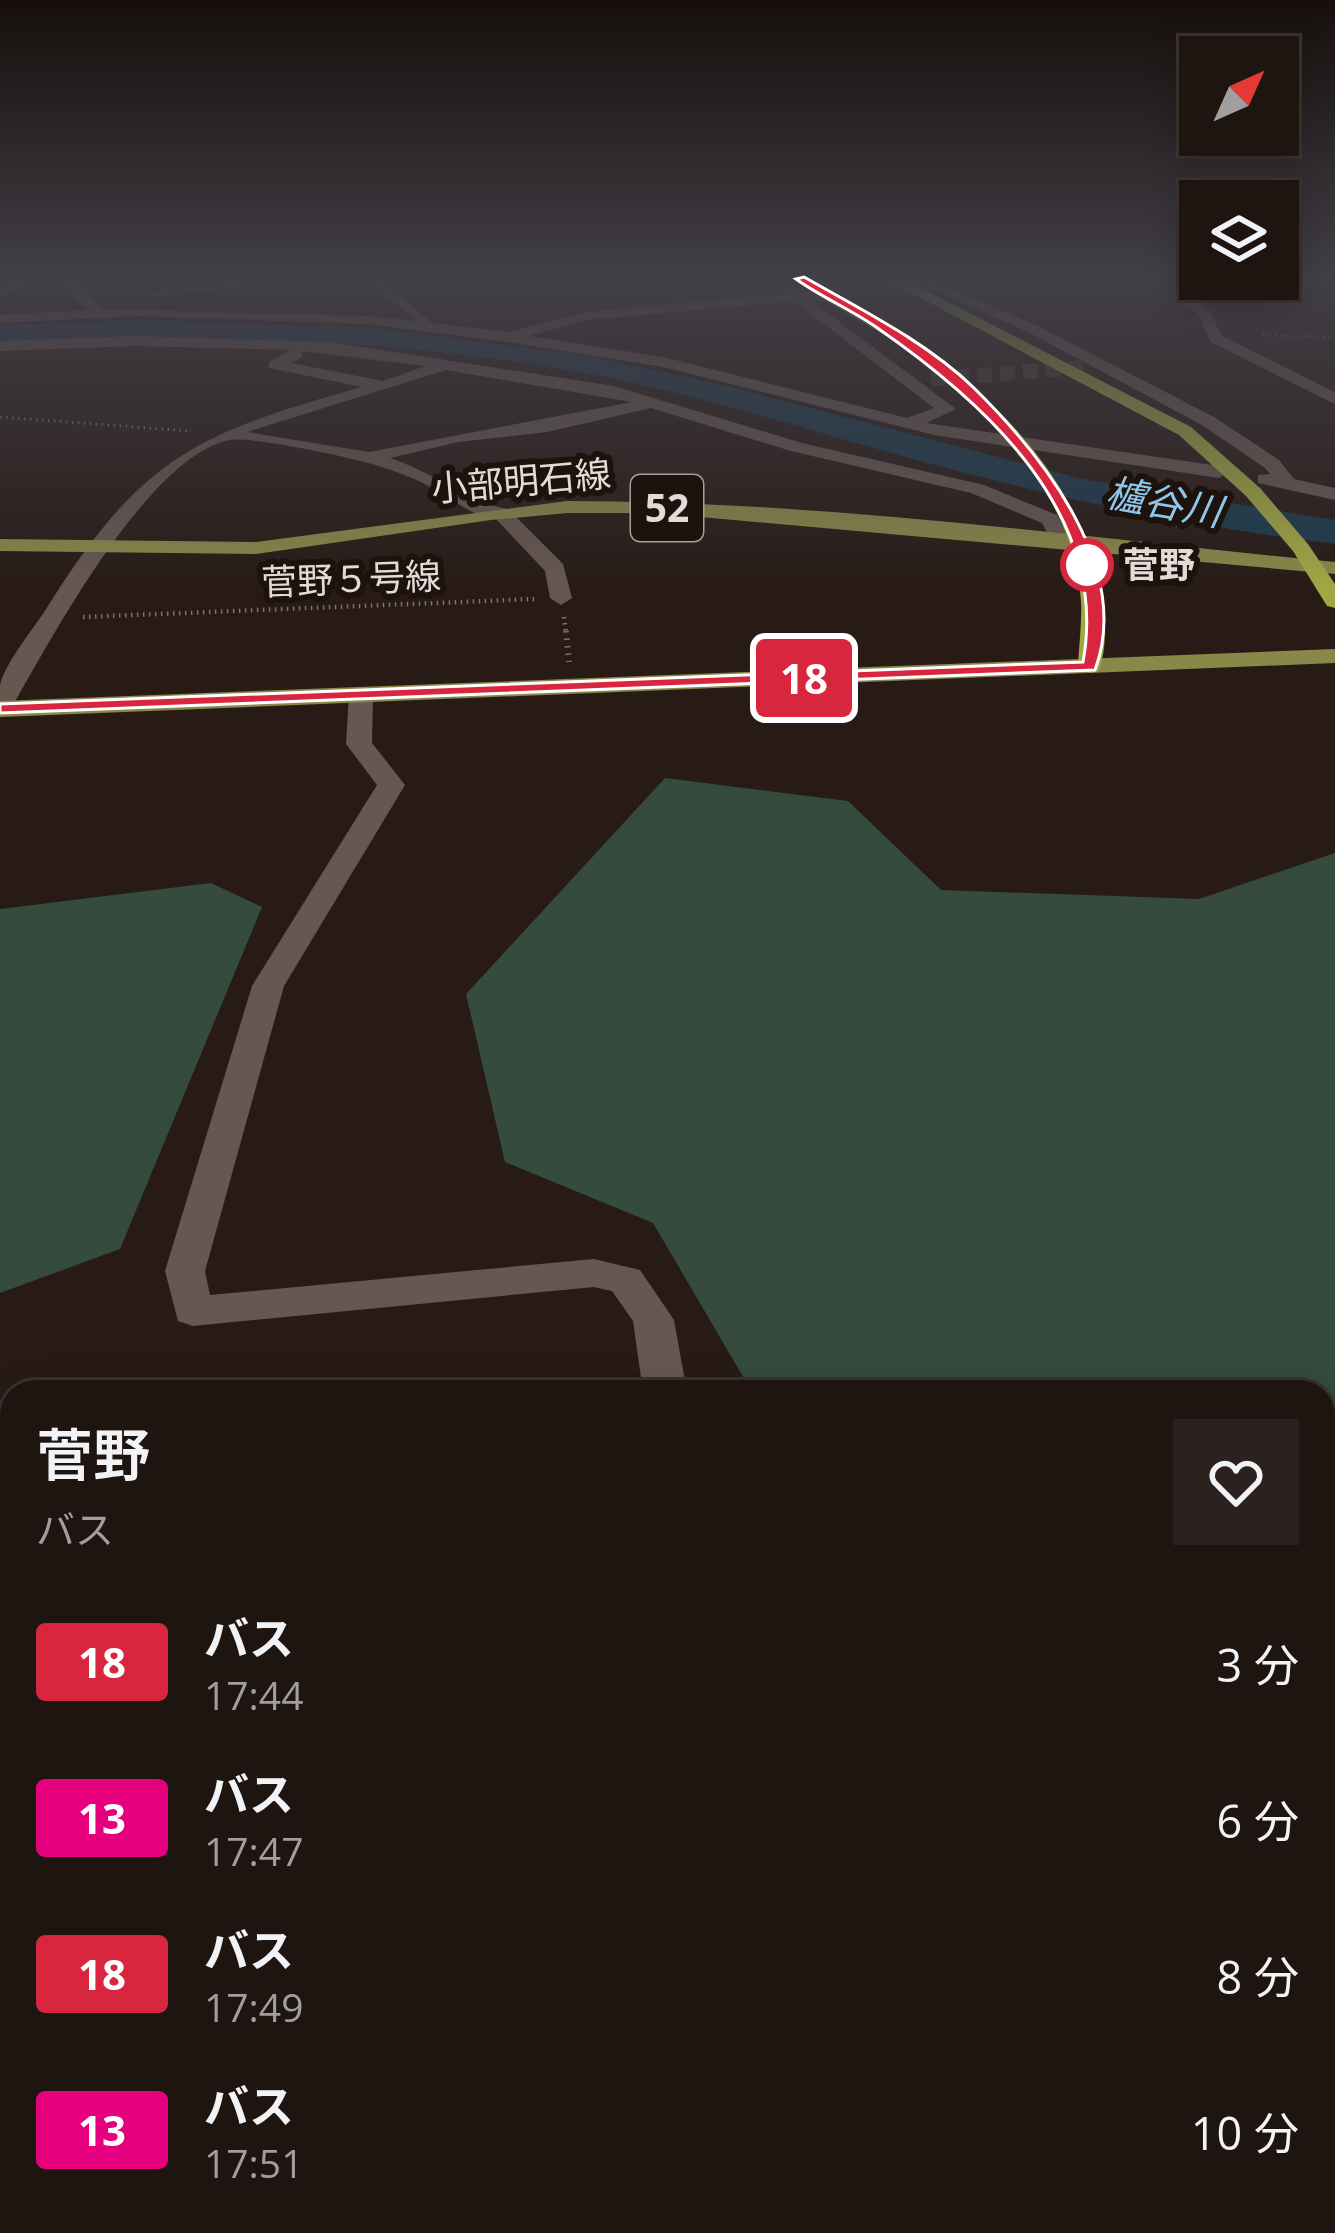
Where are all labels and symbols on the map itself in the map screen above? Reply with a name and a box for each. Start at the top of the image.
north arrow [1179,36,1299,156]
street label: 小部明石線 [429,448,613,513]
water label: 櫨谷川 [1102,464,1230,537]
road number: 52 [631,475,703,541]
marker: 菅野 [1062,540,1112,590]
place label: 菅野 [1123,540,1195,589]
street label: 菅野５号線 [260,551,442,606]
line badge: 18 [750,639,858,717]

